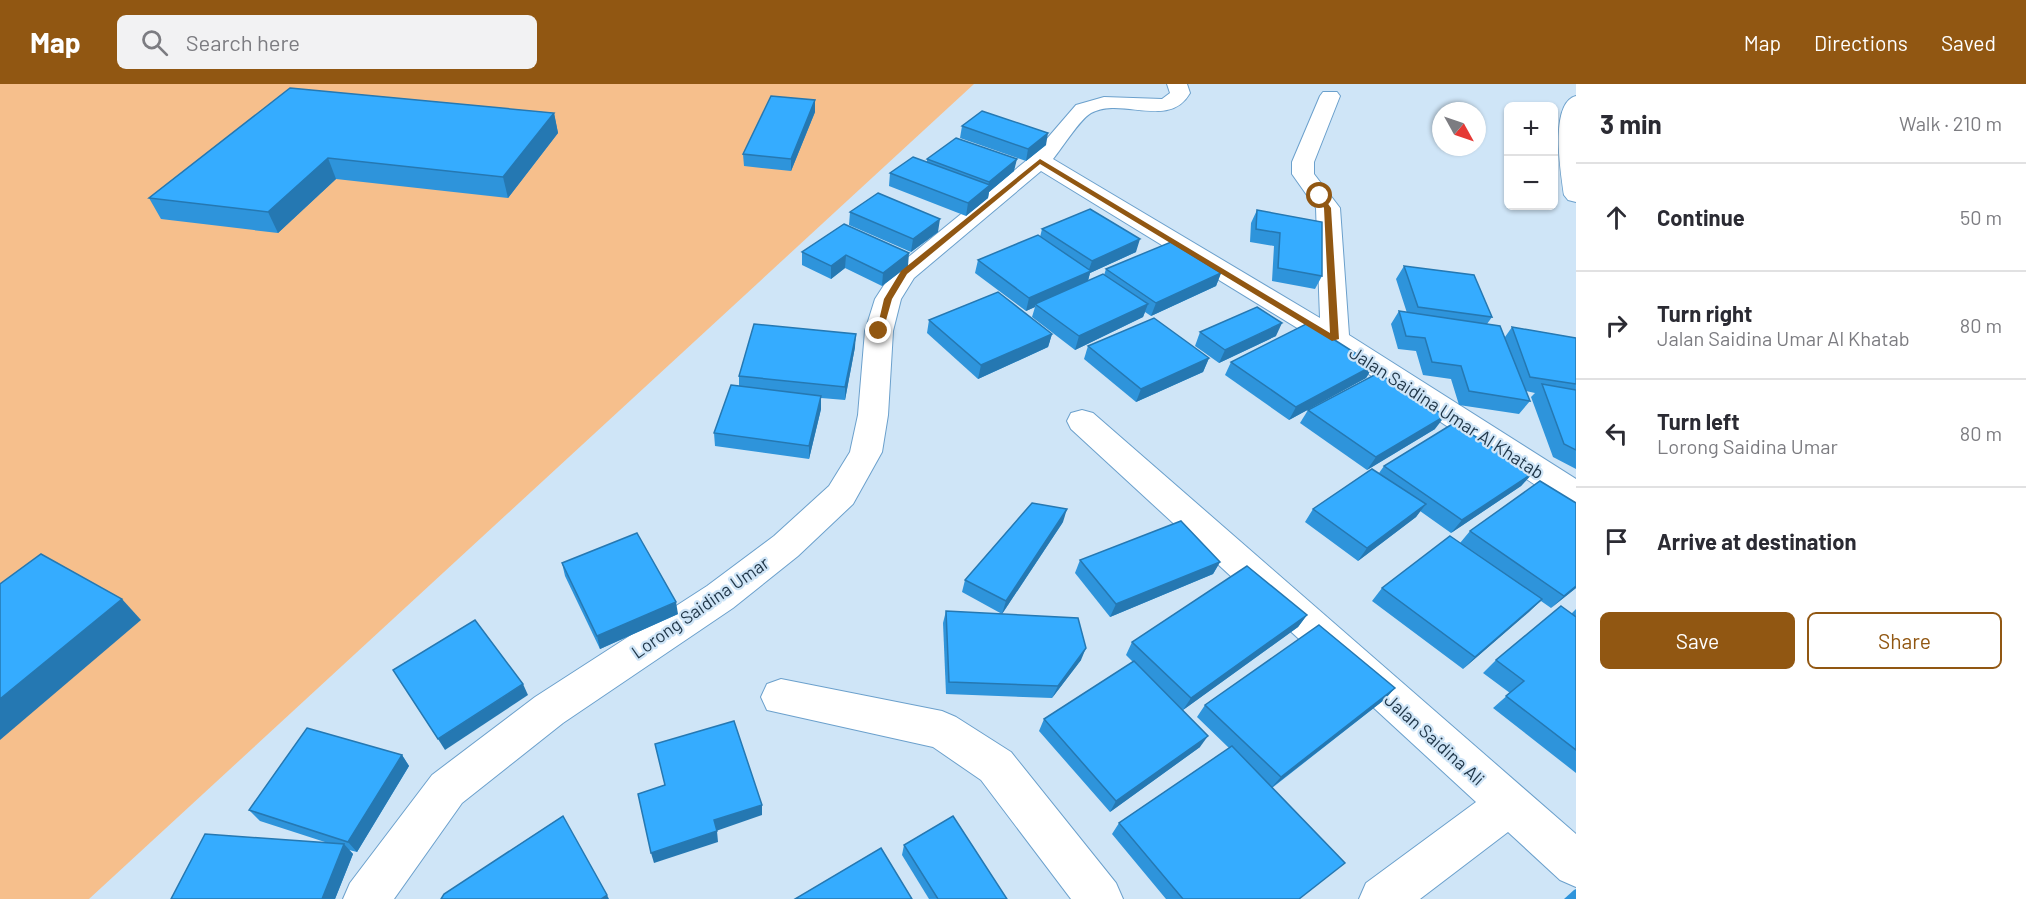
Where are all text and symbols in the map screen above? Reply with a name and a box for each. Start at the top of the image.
search box [117,15,537,69]
text: Map [30,25,81,59]
icon: search [138,26,171,59]
text: Search here [186,29,300,55]
text: Map [1744,30,1781,55]
text: Directions [1814,30,1908,55]
text: Saved [1941,30,1996,55]
north arrow [1432,102,1486,156]
map controls [1504,102,1558,210]
button: + [1504,102,1558,156]
text: 3 min [1600,108,1662,139]
text: Walk · 210 m [1899,111,2002,135]
button: − [1504,156,1558,210]
route start [1306,182,1332,208]
icon: ahead [1600,201,1633,234]
text: Continue [1657,204,1745,230]
text: 50 m [1960,205,2002,229]
text: Turn right [1657,300,1752,326]
icon: right [1600,309,1633,342]
text: 80 m [1960,313,2002,337]
route end [865,317,891,343]
text: Jalan Saidina Umar Al Khatab [1657,326,1910,350]
street label: Jalan Saidina Umar Al Khatab [1346,341,1548,483]
text: Turn left [1657,408,1740,434]
icon: left [1600,417,1633,450]
text: 80 m [1960,421,2002,445]
text: Lorong Saidina Umar [1657,434,1838,458]
icon: arrive [1600,525,1633,558]
text: Arrive at destination [1657,528,1856,554]
street label: Lorong Saidina Umar [627,551,773,663]
button: Save [1600,612,1795,669]
button: Share [1807,612,2002,669]
street label: Jalan Saidina Ali [1380,688,1490,790]

